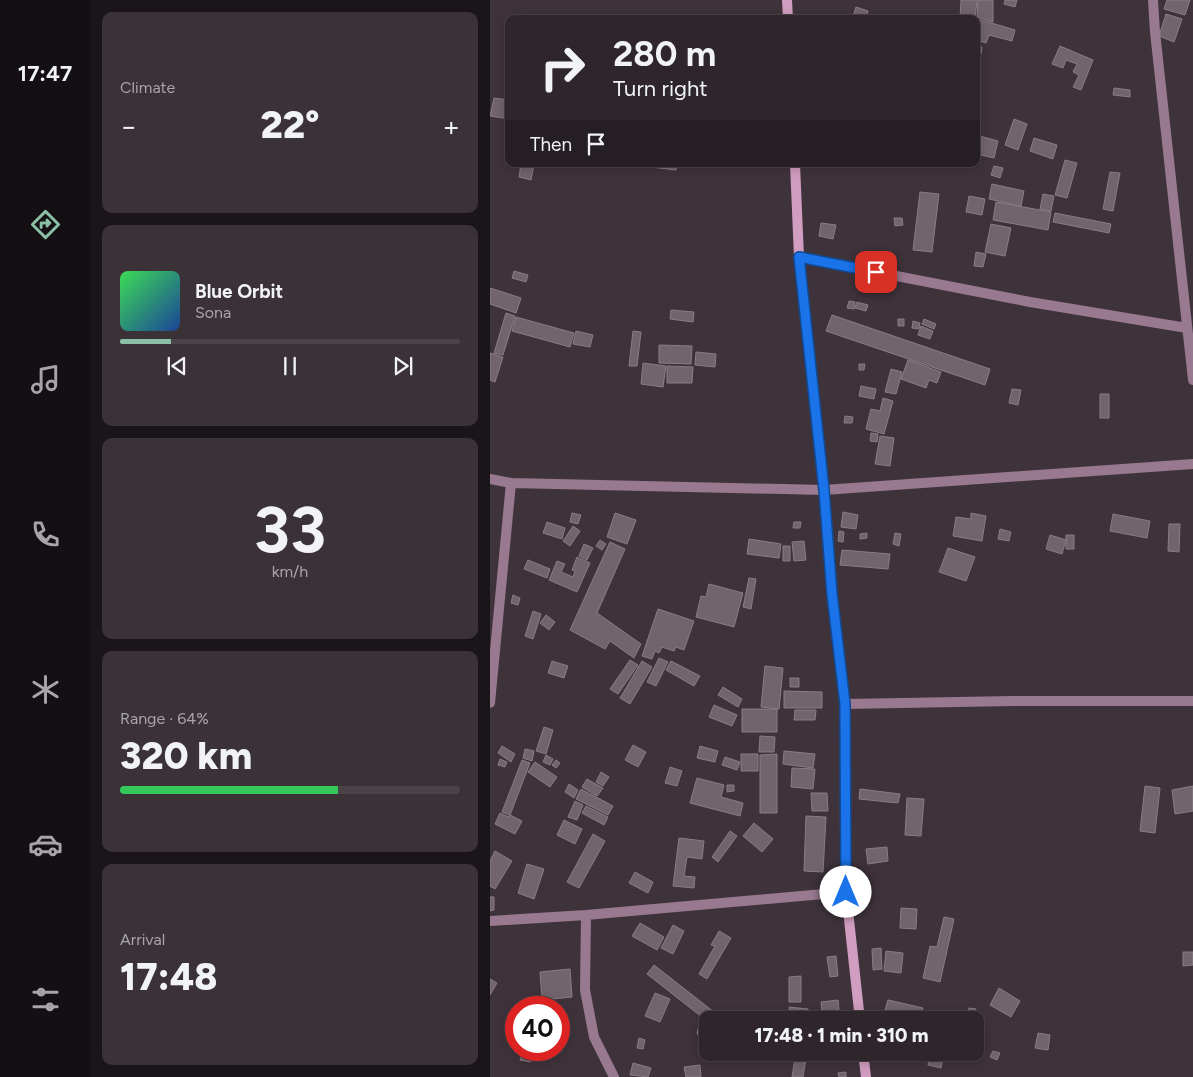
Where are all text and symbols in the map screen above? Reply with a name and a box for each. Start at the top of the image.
text: 280 m [613,33,716,75]
icon: right [530,35,595,100]
text: 17:47 [18,60,72,87]
text: Turn right [613,75,708,102]
text: Climate [120,78,175,97]
text: 22° [260,102,320,148]
text: − [120,109,137,143]
text: + [443,109,460,143]
icon: arrive [582,130,610,158]
text: Then [530,133,572,156]
icon: directions [28,207,63,242]
pin [855,251,897,293]
icon: arrive [862,258,890,286]
text: Blue Orbit [195,280,283,303]
text: Sona [195,303,231,322]
icon: previous [163,352,191,380]
icon: pause [276,352,304,380]
icon: next [389,352,417,380]
icon: music [28,362,63,397]
text: 33 [254,490,326,568]
icon: phone [28,517,63,552]
text: km/h [272,562,308,581]
icon: climate [28,672,63,707]
text: Range · 64% [120,709,209,728]
text: 320 km [120,733,252,779]
icon: car [28,827,63,862]
position arrow [819,865,871,917]
text: Arrival [120,930,165,949]
text: 17:48 [120,954,217,1000]
icon: filters [28,982,63,1017]
speed limit sign: 40 [505,996,570,1061]
text: 17:48 · 1 min · 310 m [754,1024,929,1047]

